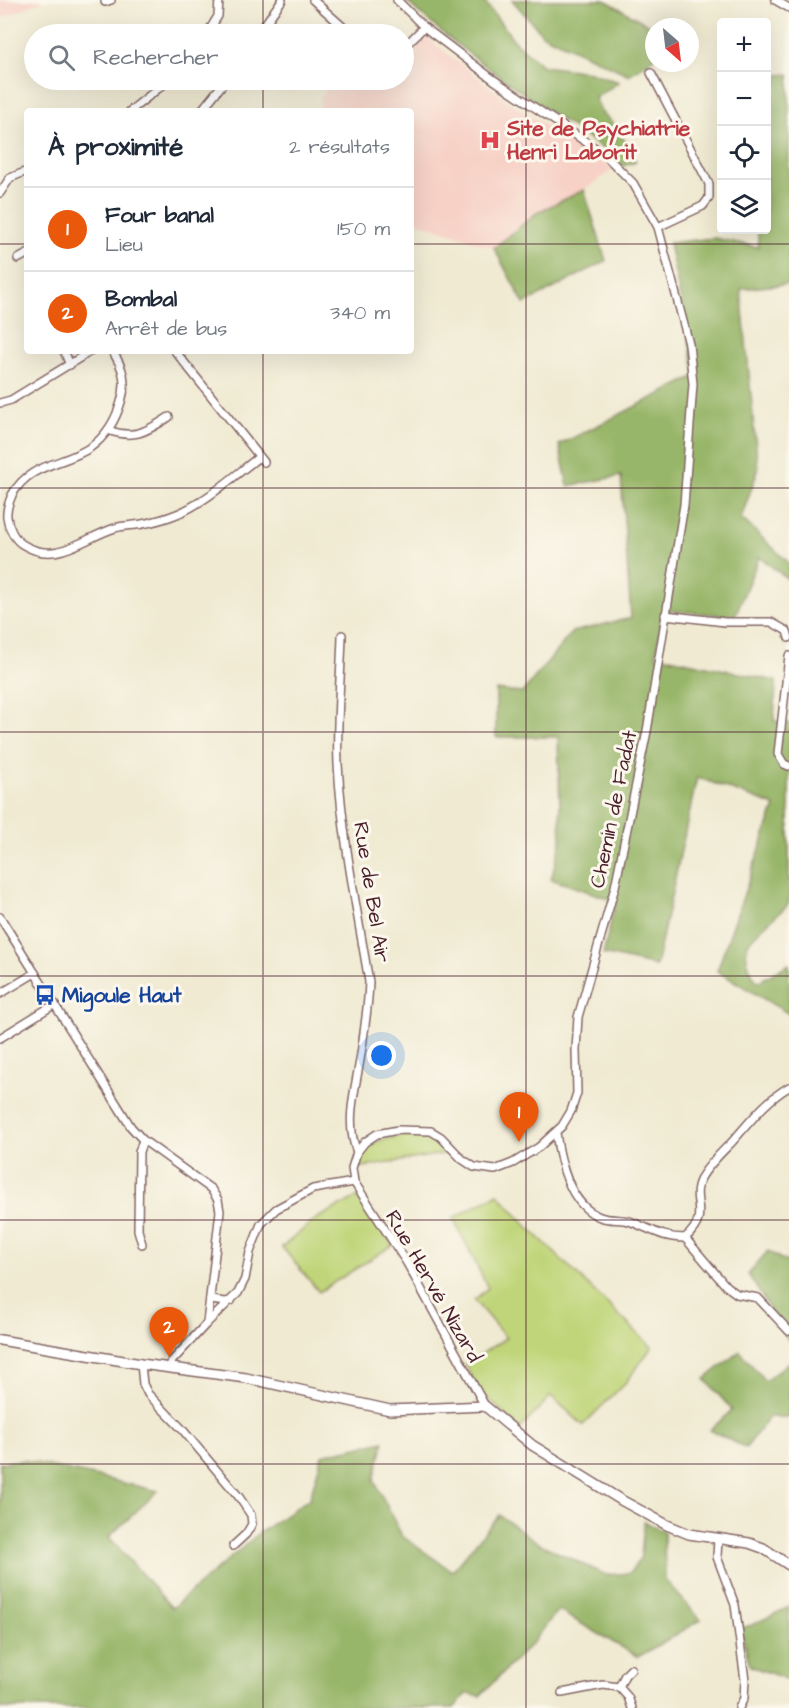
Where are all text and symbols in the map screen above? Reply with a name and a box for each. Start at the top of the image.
north arrow [645,18,699,72]
map controls [717,18,771,234]
button: + [717,18,771,72]
search box [24,24,414,90]
icon: search [45,41,78,74]
text: Rechercher [93,42,218,73]
button: − [717,72,771,126]
place label: Site de Psychiatrie Henri Laborit [506,114,691,167]
button: locate [717,126,771,180]
hospital icon: Site de Psychiatrie Henri Laborit [478,128,502,152]
text: À proximité [48,129,183,165]
text: 2 résultats [289,133,390,161]
button: layers [717,180,771,234]
text: Four banal [105,200,214,231]
text: 1 [66,215,69,243]
text: 150 m [337,215,390,243]
text: Lieu [105,231,143,259]
text: Bombal [105,284,177,315]
text: 2 [62,299,73,327]
text: 340 m [330,299,390,327]
text: Arrêt de bus [105,315,227,343]
street label: Chemin de Fadat [583,727,644,891]
street label: Rue de Bel Air [346,820,397,965]
place label: Migoule Haut [62,981,182,1012]
bus stop icon: Migoule Haut [33,983,57,1007]
your location [367,1041,396,1070]
pin: 1 [500,1092,538,1142]
street label: Rue Hervé Nizard [378,1205,489,1368]
pin: 2 [150,1308,188,1357]

